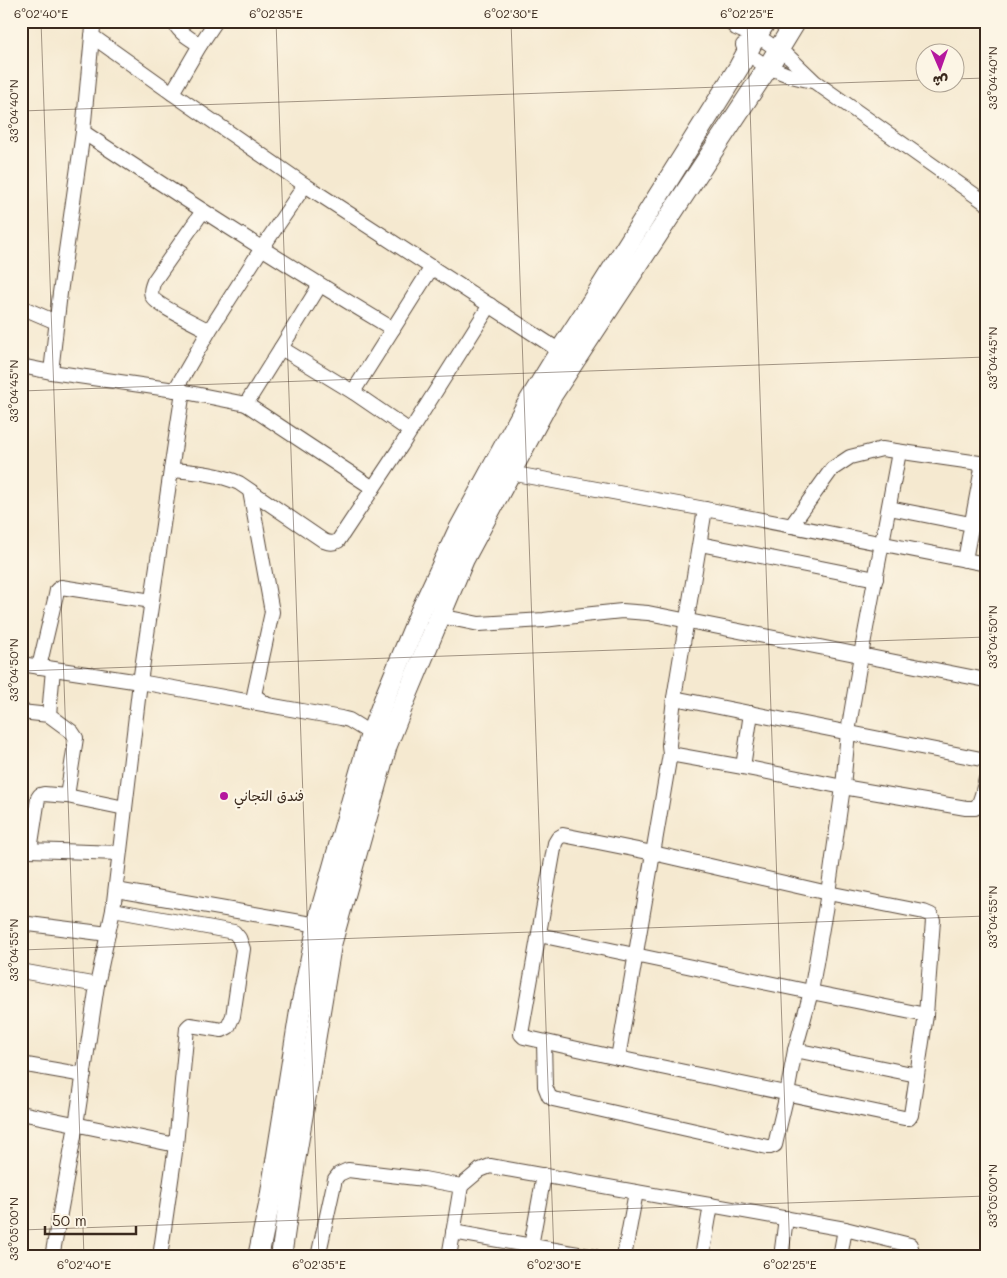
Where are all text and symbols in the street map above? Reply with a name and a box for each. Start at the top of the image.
text: 6°02'40"E [14,5,68,21]
text: 6°02'35"E [249,5,303,21]
text: 6°02'30"E [484,5,538,21]
text: 6°02'25"E [720,5,774,21]
north arrow [914,42,964,92]
text: 33°04'40"N [984,46,1000,110]
text: ش [932,72,949,91]
text: 33°04'40"N [5,79,21,143]
text: 33°04'45"N [984,327,1000,389]
text: 33°04'45"N [5,360,21,422]
text: 33°04'50"N [984,605,1000,669]
text: 33°04'50"N [5,638,21,702]
place label: فندق التجاني [234,786,304,809]
marker: فندق التجاني [218,790,230,802]
text: 33°04'55"N [984,886,1000,948]
text: 33°04'55"N [5,919,21,981]
text: 33°05'00"N [984,1164,1000,1228]
text: 33°05'00"N [5,1197,21,1261]
scale bar [45,1203,136,1235]
text: 50 m [52,1210,87,1230]
text: 6°02'40"E [57,1256,111,1272]
text: 6°02'35"E [292,1256,346,1272]
text: 6°02'30"E [527,1256,581,1272]
text: 6°02'25"E [763,1256,817,1272]

